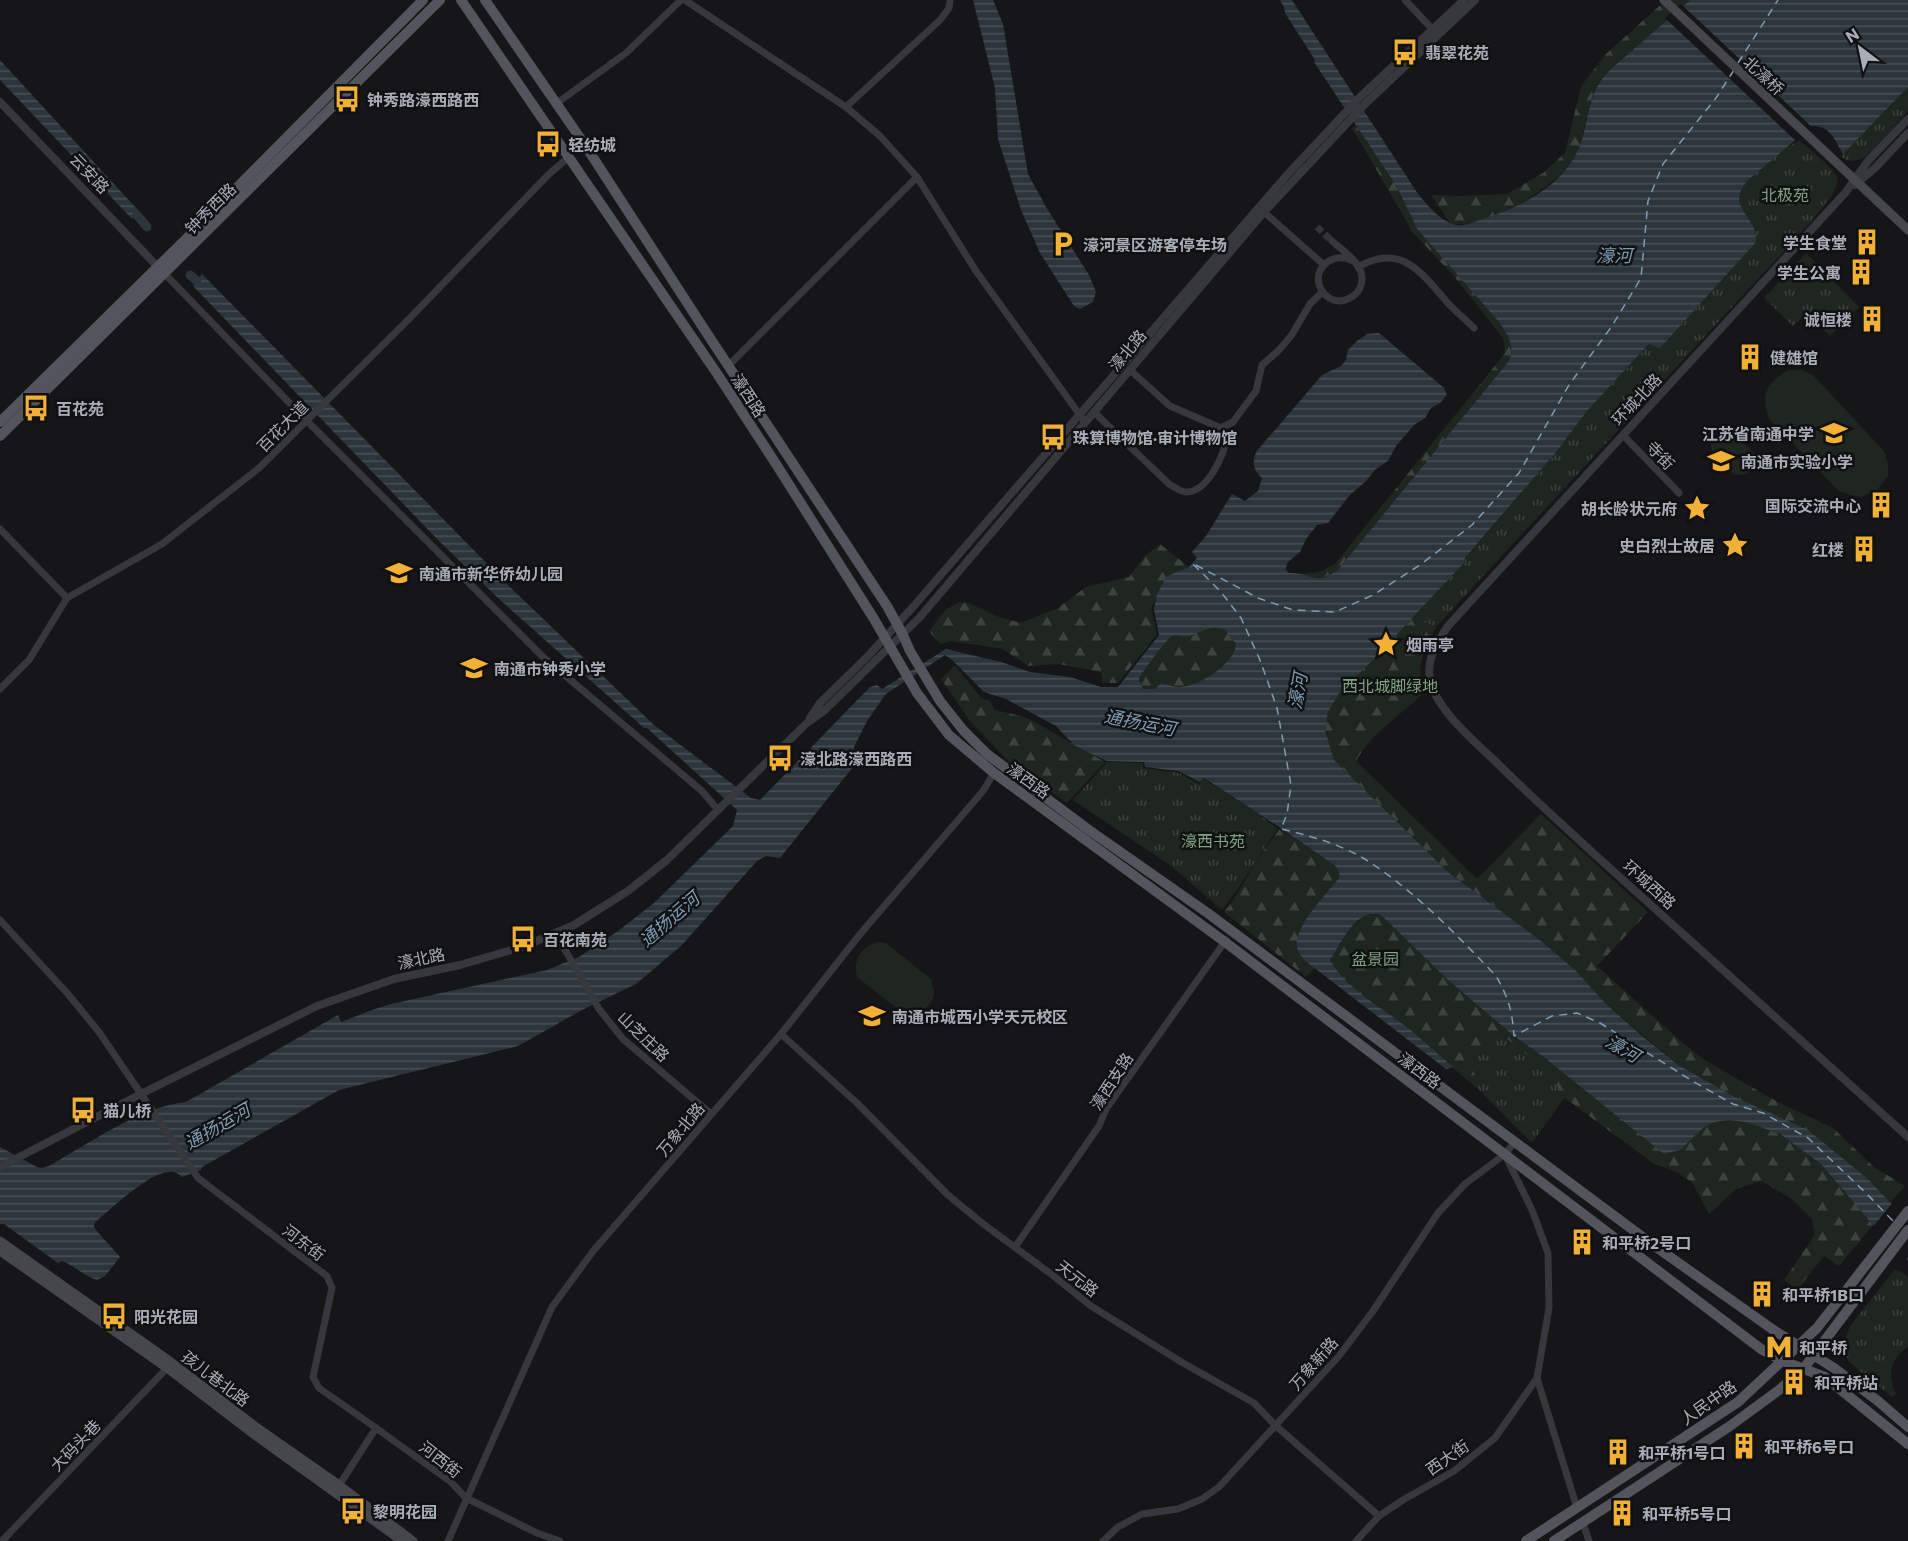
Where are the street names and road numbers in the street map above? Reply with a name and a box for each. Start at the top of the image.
street label: 北濠桥 [1740,52,1788,98]
street label: 云安路 [66,149,114,197]
street label: 钟秀西路 [181,179,239,237]
street label: 濠北路 [1104,326,1150,374]
street label: 环城北路 [1607,369,1665,429]
street label: 濠西路 [728,370,770,420]
street label: 百花大道 [253,397,311,455]
street label: 寺街 [1643,437,1679,473]
street label: 濠西路 [1004,758,1054,802]
street label: 环城西路 [1620,856,1680,912]
street label: 濠北路 [396,944,446,972]
street label: 山芝庄路 [614,1007,674,1065]
street label: 濠西路 [1395,1048,1445,1092]
street label: 濠西支路 [1086,1049,1136,1113]
street label: 万象北路 [652,1098,708,1160]
street label: 河东街 [279,1220,329,1264]
street label: 天元路 [1053,1256,1103,1300]
street label: 万象新路 [1285,1333,1341,1393]
street label: 孩儿巷北路 [178,1346,254,1410]
street label: 人民中路 [1676,1376,1740,1428]
street label: 大码头巷 [46,1415,104,1475]
street label: 西大街 [1422,1435,1472,1479]
street label: 河西街 [416,1437,466,1481]

